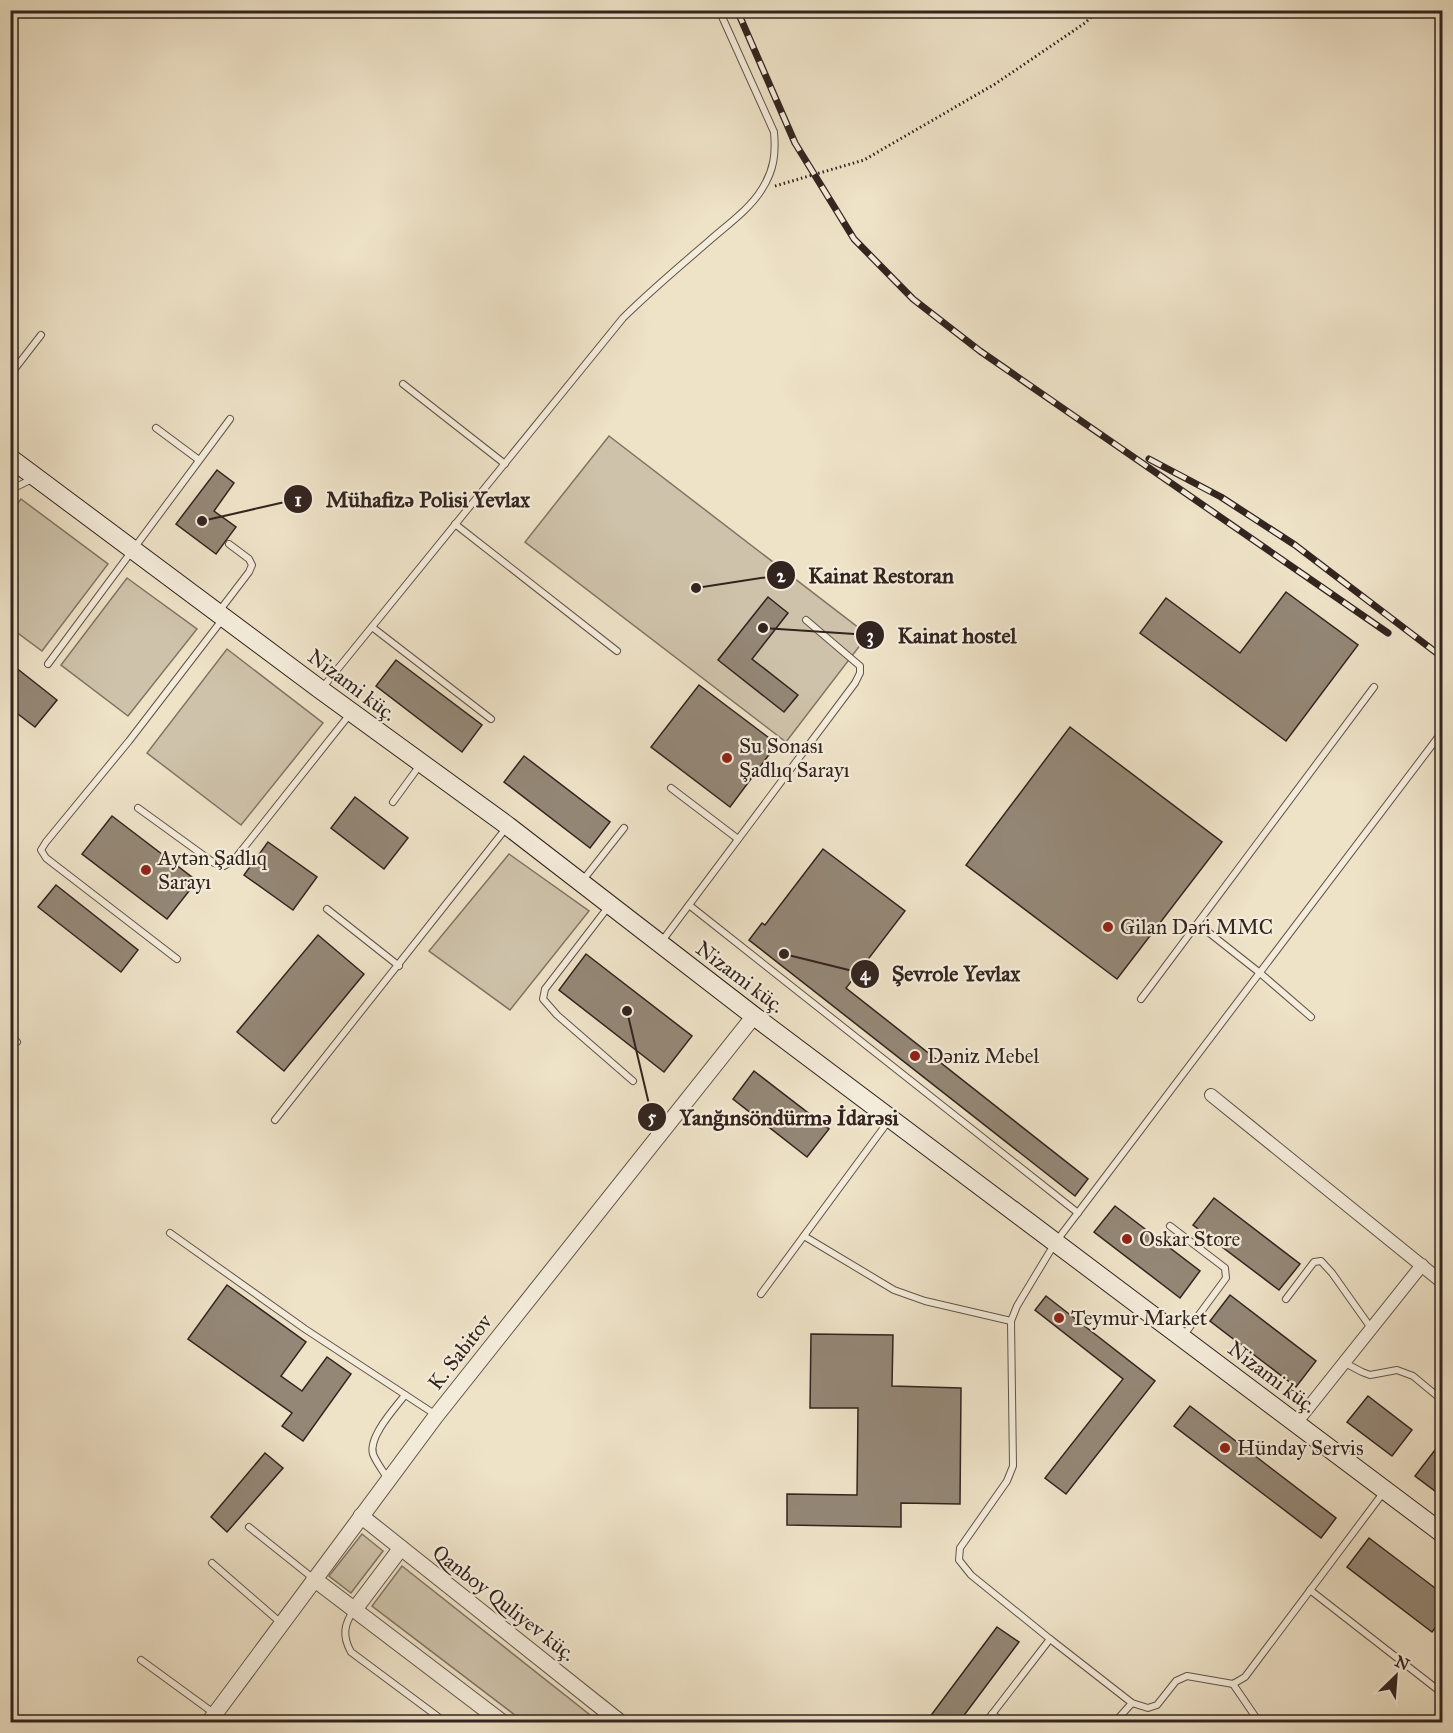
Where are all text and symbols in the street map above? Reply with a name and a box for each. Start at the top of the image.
callout: Mühafizə Polisi Yevlax [283,479,542,519]
text: Mühafizə Polisi Yevlax [326,486,530,513]
text: 1 [294,489,302,511]
callout: Kainat Restoran [766,555,966,595]
text: Kainat Restoran [808,562,954,589]
text: 2 [777,565,787,587]
callout: Kainat hostel [855,615,1028,655]
text: Kainat hostel [898,622,1018,649]
text: 3 [866,625,874,648]
street label: Nizami küç. [303,643,401,727]
place label: Su Sonası Şadlıq Sarayı [739,733,850,783]
marker: Su Sonası Şadlıq Sarayı [720,751,734,765]
place label: Aytən Şadlıq Sarayı [157,845,268,895]
marker: Aytən Şadlıq Sarayı [139,863,153,877]
place label: Gilan Dəri MMC [1120,914,1273,940]
marker: Gilan Dəri MMC [1101,920,1115,934]
street label: Nizami küç. [691,935,789,1019]
callout: Şevrole Yevlax [850,954,1033,994]
text: Şevrole Yevlax [892,960,1020,987]
text: 4 [860,963,871,986]
place label: Dəniz Mebel [927,1043,1039,1069]
marker: Dəniz Mebel [908,1049,922,1063]
callout: Yanğınsöndürmə İdarəsi [637,1097,910,1137]
text: Yanğınsöndürmə İdarəsi [678,1104,899,1131]
text: 5 [648,1106,657,1128]
place label: Oskar Store [1139,1226,1241,1252]
marker: Oskar Store [1120,1232,1134,1246]
place label: Teymur Market [1071,1305,1208,1331]
street label: K. Sabitov [422,1308,498,1395]
marker: Teymur Market [1052,1311,1066,1325]
street label: Nizami küç. [1223,1335,1321,1419]
place label: Hünday Servis [1237,1435,1364,1461]
marker: Hünday Servis [1218,1441,1232,1455]
street label: Qanboy Quliyev küç. [427,1539,581,1667]
north arrow [1366,1646,1426,1706]
text: N [1392,1651,1413,1675]

